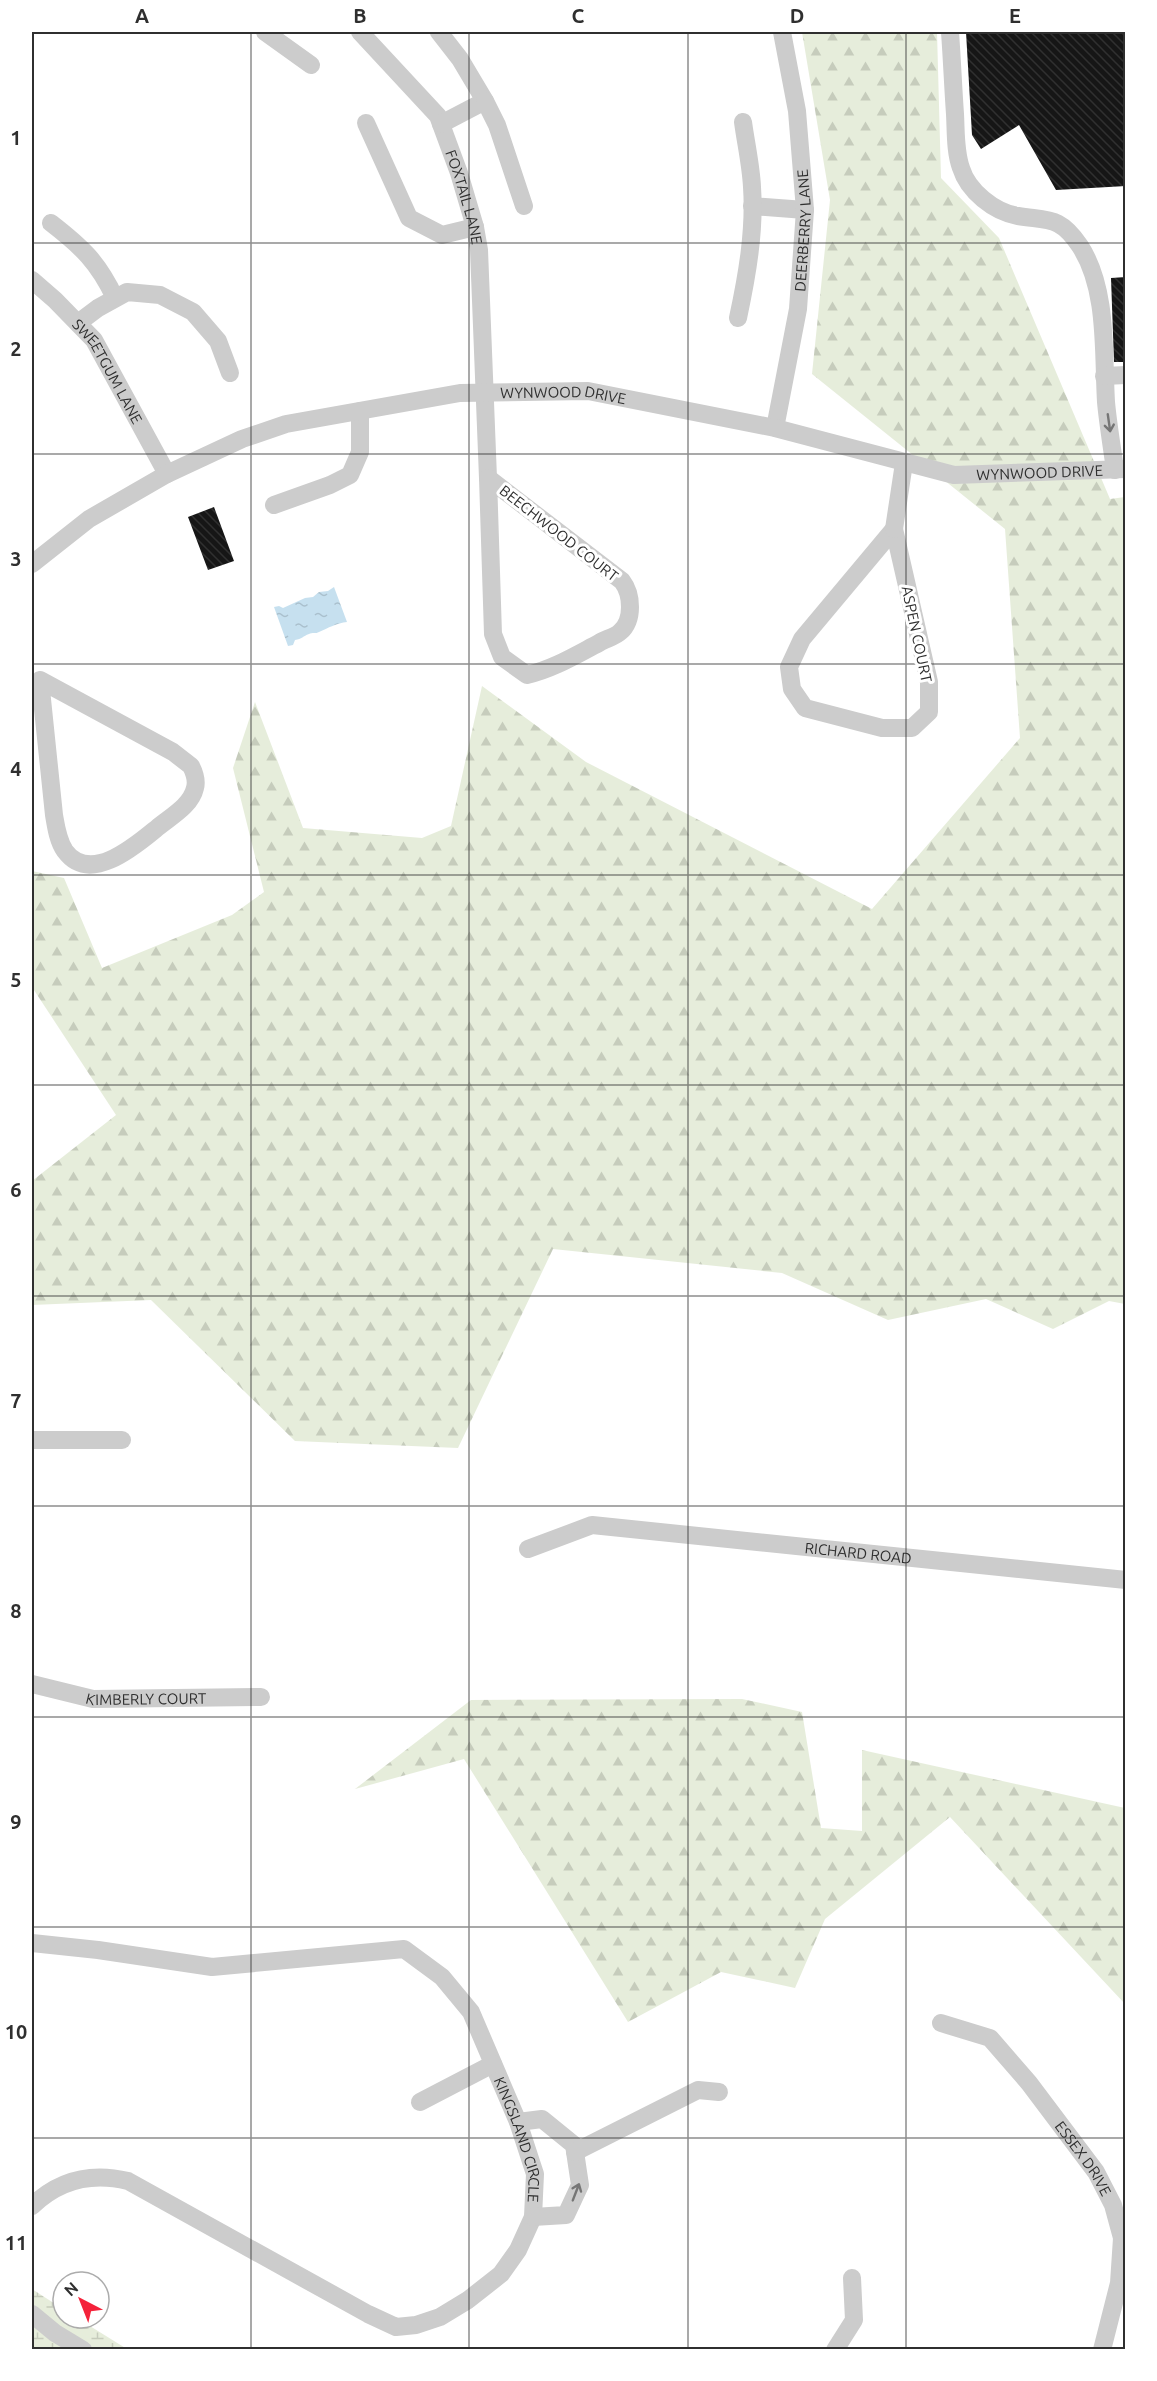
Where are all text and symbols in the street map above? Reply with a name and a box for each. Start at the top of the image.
text: A [135,4,149,27]
text: B [353,4,367,27]
text: C [572,4,585,27]
text: D [790,4,804,27]
text: E [1009,4,1021,27]
text: 1 [10,126,22,149]
street label: FOXTAIL LANE [443,147,486,245]
street label: DEERBERRY LANE [791,169,814,292]
street label: SWEETGUM LANE [69,315,146,426]
text: 2 [10,337,22,360]
street label: WYNWOOD DRIVE [500,382,628,407]
one-way arrow [1103,413,1114,432]
street label: WYNWOOD DRIVE [976,461,1103,483]
street label: BEECHWOOD COURT [496,482,622,585]
text: 3 [10,547,22,570]
street label: ASPEN COURT [898,584,936,684]
text: 4 [10,757,22,780]
text: 5 [10,968,22,991]
text: 6 [10,1178,22,1201]
text: 7 [10,1389,22,1412]
street label: RICHARD ROAD [804,1538,912,1566]
text: 8 [10,1599,22,1622]
street label: KIMBERLY COURT [84,1689,207,1708]
text: 9 [10,1810,22,1833]
text: 10 [5,2020,27,2043]
street label: KINGSLAND CIRCLE [491,2074,544,2203]
street label: ESSEX DRIVE [1052,2118,1115,2198]
one-way arrow [571,2183,582,2201]
text: 11 [5,2231,27,2254]
north arrow [51,2270,111,2330]
text: N [61,2278,81,2300]

